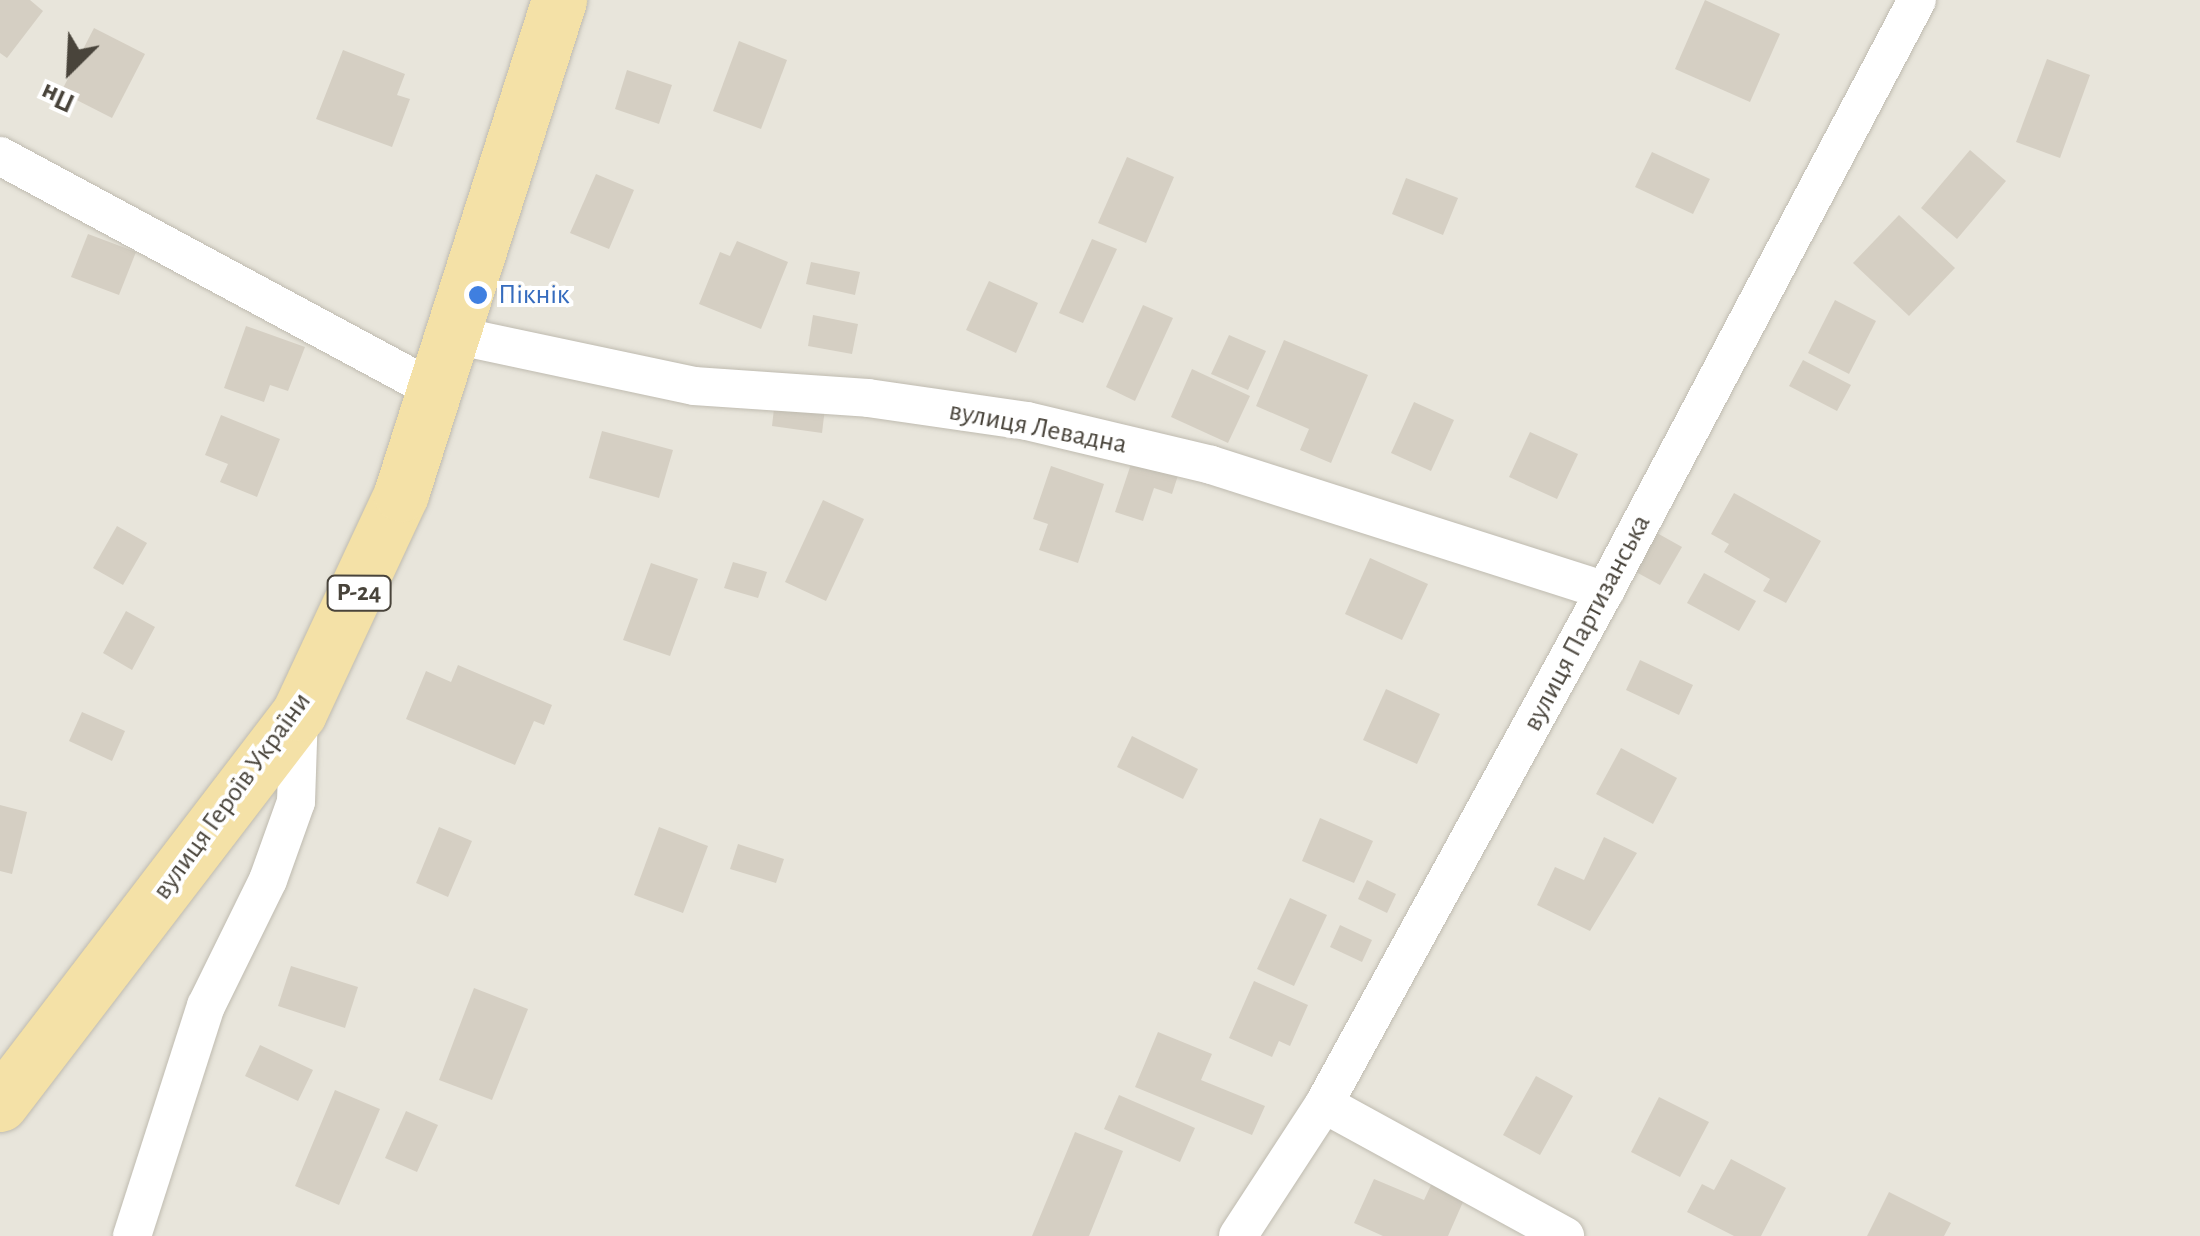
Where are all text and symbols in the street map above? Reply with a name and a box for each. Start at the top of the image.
north arrow [20,20,120,120]
text: Пн [37,78,79,117]
place label: Пікнік [498,278,570,312]
marker: Пікнік [467,284,489,306]
street label: вулиця Левадна [946,394,1130,462]
street label: вулиця Партизанська [1516,509,1658,737]
road number: Р-24 [326,573,392,613]
street label: вулиця Героїв України [145,686,319,906]

